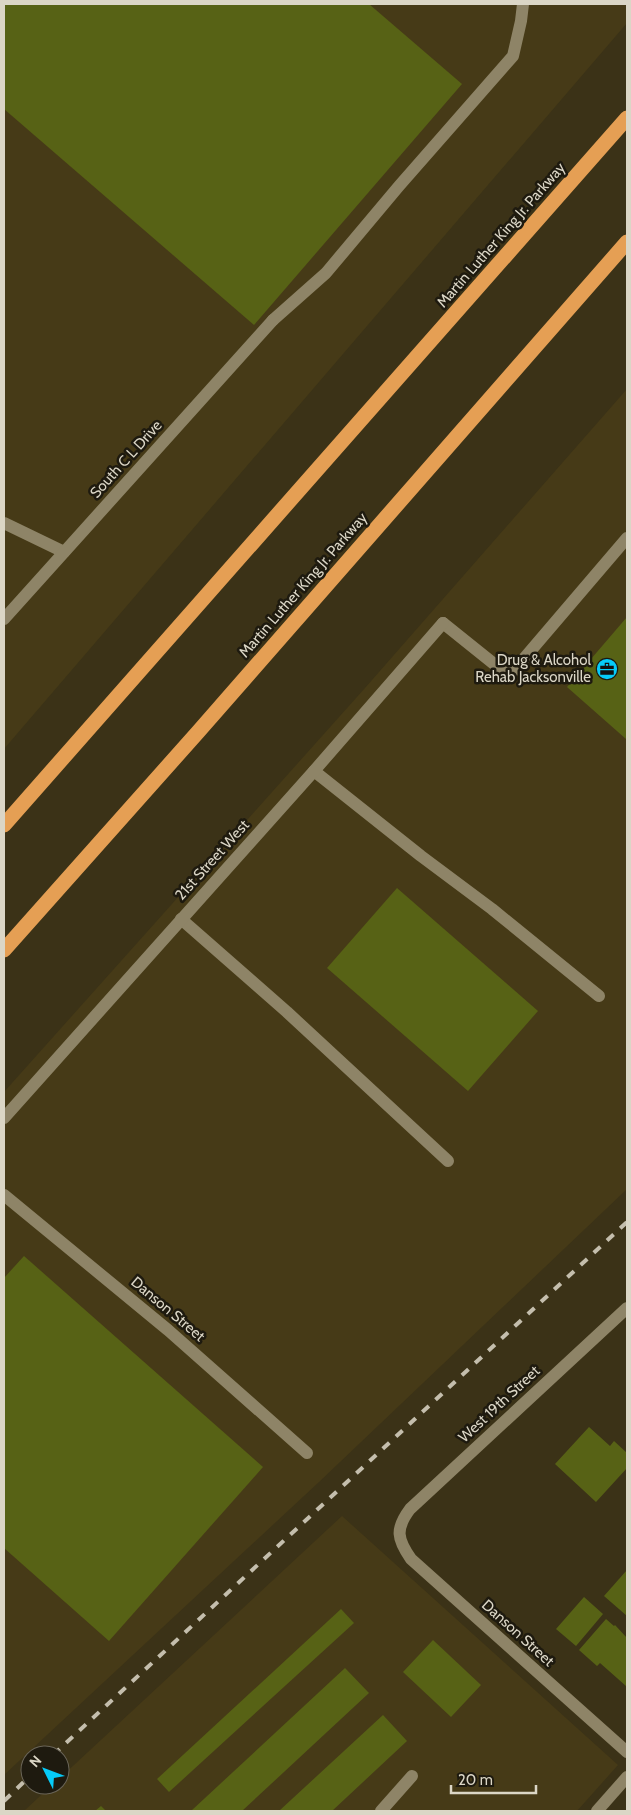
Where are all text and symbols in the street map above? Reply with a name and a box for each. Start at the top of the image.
street label: Martin Luther King Jr. Parkway [433,158,569,311]
street label: South C L Drive [86,416,166,502]
street label: Martin Luther King Jr. Parkway [235,508,371,661]
place label: Drug & Alcohol Rehab Jacksonville [475,651,591,686]
office icon: Drug & Alcohol Rehab Jacksonville [595,657,619,681]
street label: 21st Street West [171,816,253,904]
street label: Danson Street [127,1273,209,1345]
street label: West 19th Street [455,1362,543,1446]
street label: Danson Street [478,1596,558,1670]
north arrow [20,1745,70,1795]
text: N [25,1752,45,1771]
scale bar [451,1762,536,1794]
text: 20 m [458,1771,493,1789]

